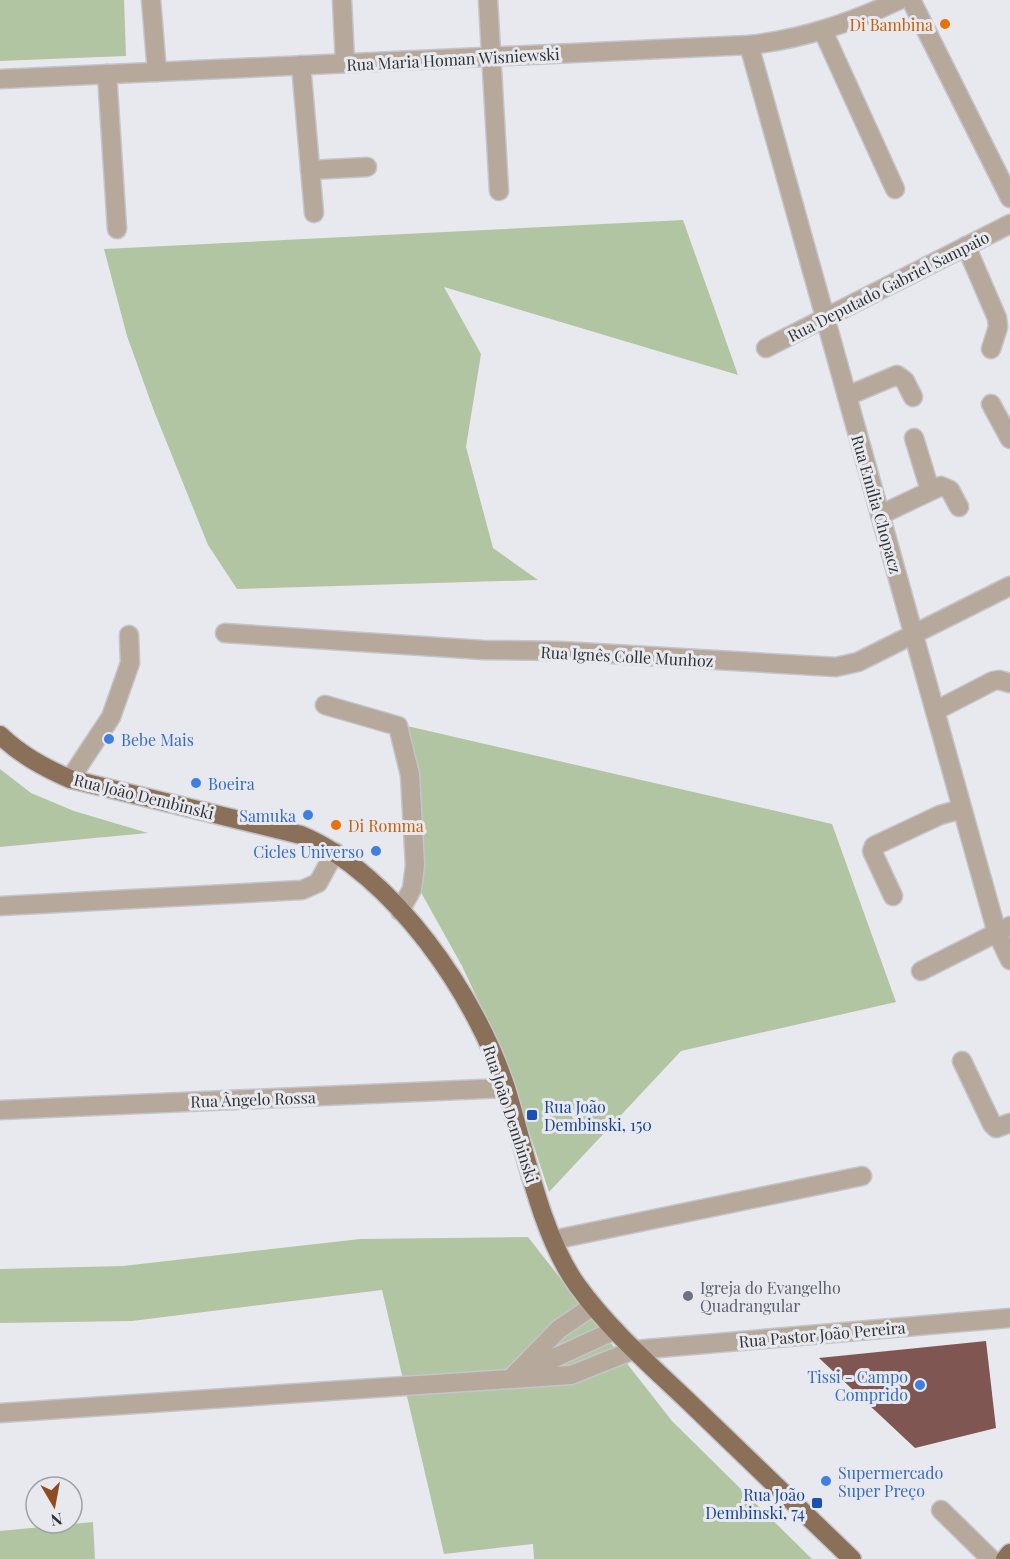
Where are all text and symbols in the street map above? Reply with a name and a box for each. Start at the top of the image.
place label: Di Bambina [849,14,933,35]
marker: Di Bambina [938,17,952,31]
street label: Rua Maria Homan Wisniewski [346,43,561,75]
street label: Rua Deputado Gabriel Sampaio [784,226,993,346]
street label: Rua Emília Chopacz [847,432,907,576]
street label: Rua Ignês Colle Munhoz [540,641,714,671]
place label: Bebe Mais [121,729,194,750]
marker: Bebe Mais [102,732,116,746]
street label: Rua João Dembinski [72,768,217,824]
place label: Boeira [208,773,255,794]
marker: Boeira [189,776,203,790]
place label: Samuka [239,805,296,826]
marker: Samuka [301,808,315,822]
place label: Di Romma [348,815,424,836]
marker: Di Romma [329,818,343,832]
place label: Cicles Universo [253,841,364,862]
marker: Cicles Universo [369,844,383,858]
street label: Rua João Dembinski [479,1042,543,1186]
street label: Rua Ângelo Rossa [190,1086,316,1112]
place label: Rua João Dembinski, 150 [544,1096,652,1135]
marker: Rua João Dembinski, 150 [525,1108,539,1122]
place label: Igreja do Evangelho Quadrangular [700,1277,841,1316]
marker: Igreja do Evangelho Quadrangular [681,1289,695,1303]
street label: Rua Pastor João Pereira [738,1316,906,1352]
place label: Tissi - Campo Comprido [807,1366,908,1405]
marker: Tissi - Campo Comprido [913,1378,927,1392]
place label: Supermercado Super Preço [838,1462,944,1501]
marker: Supermercado Super Preço [819,1474,833,1488]
north arrow [24,1475,84,1535]
place label: Rua João Dembinski, 74 [705,1484,805,1523]
marker: Rua João Dembinski, 74 [810,1496,824,1510]
text: N [49,1509,64,1532]

